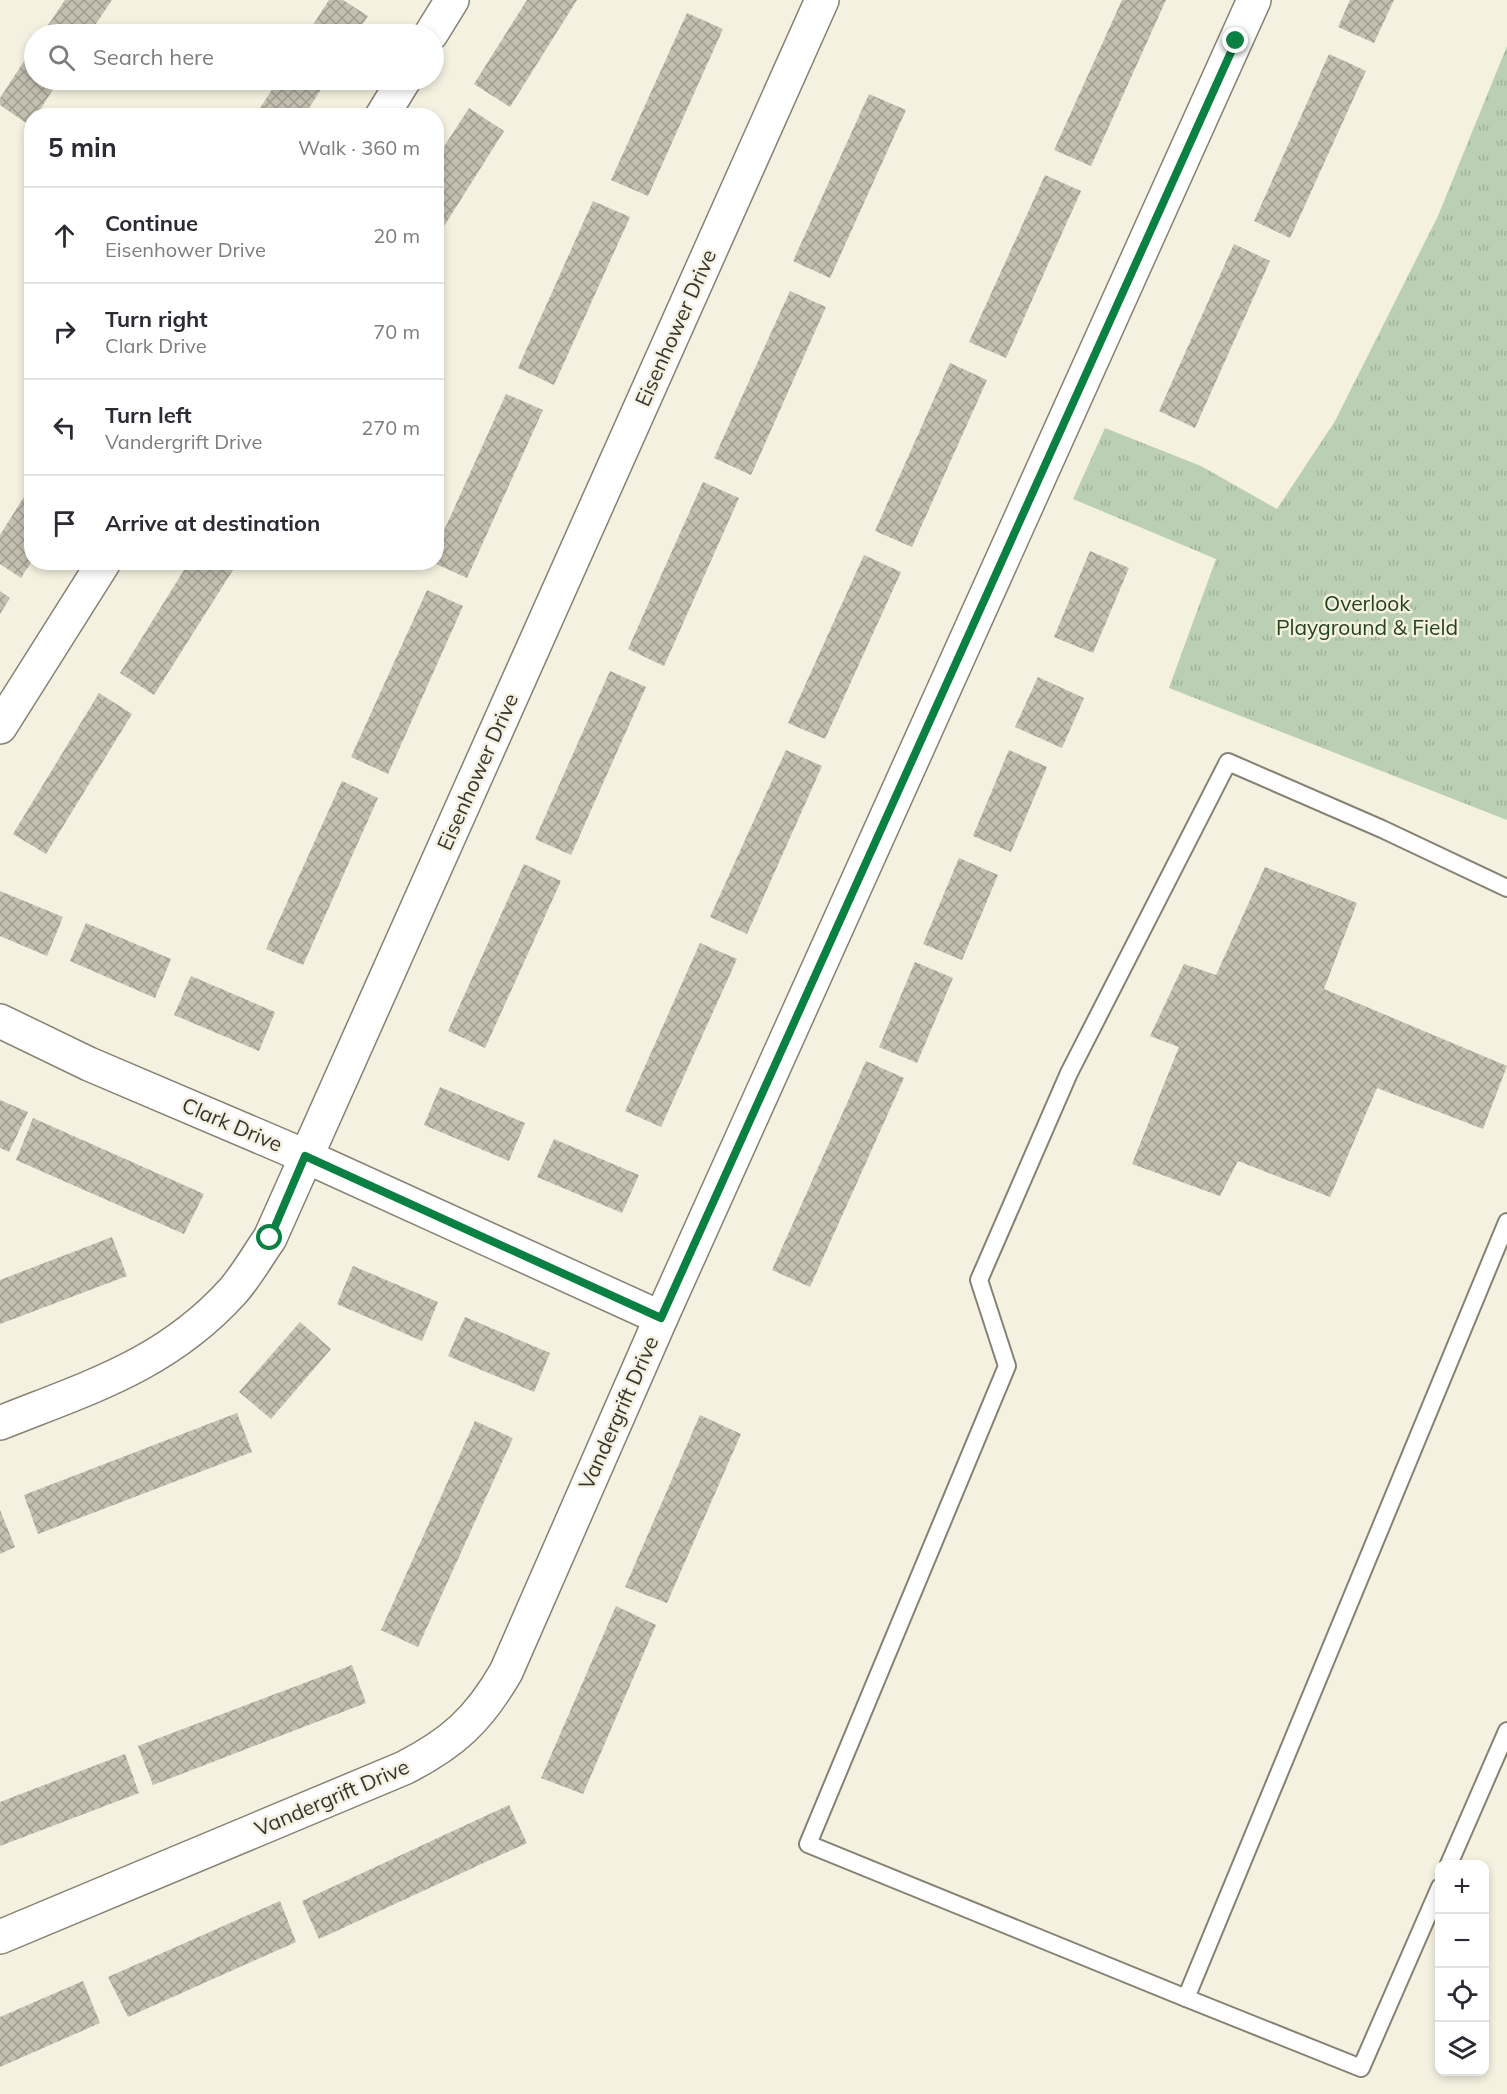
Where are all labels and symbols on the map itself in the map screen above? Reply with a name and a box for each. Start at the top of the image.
route end [1222,27,1248,53]
street label: Eisenhower Drive [629,245,721,410]
park label: Overlook Playground & Field [1276,590,1458,640]
street label: Eisenhower Drive [431,689,523,854]
street label: Clark Drive [178,1091,287,1157]
route start [256,1224,282,1250]
street label: Vandergrift Drive [573,1332,664,1493]
street label: Vandergrift Drive [250,1753,413,1841]

